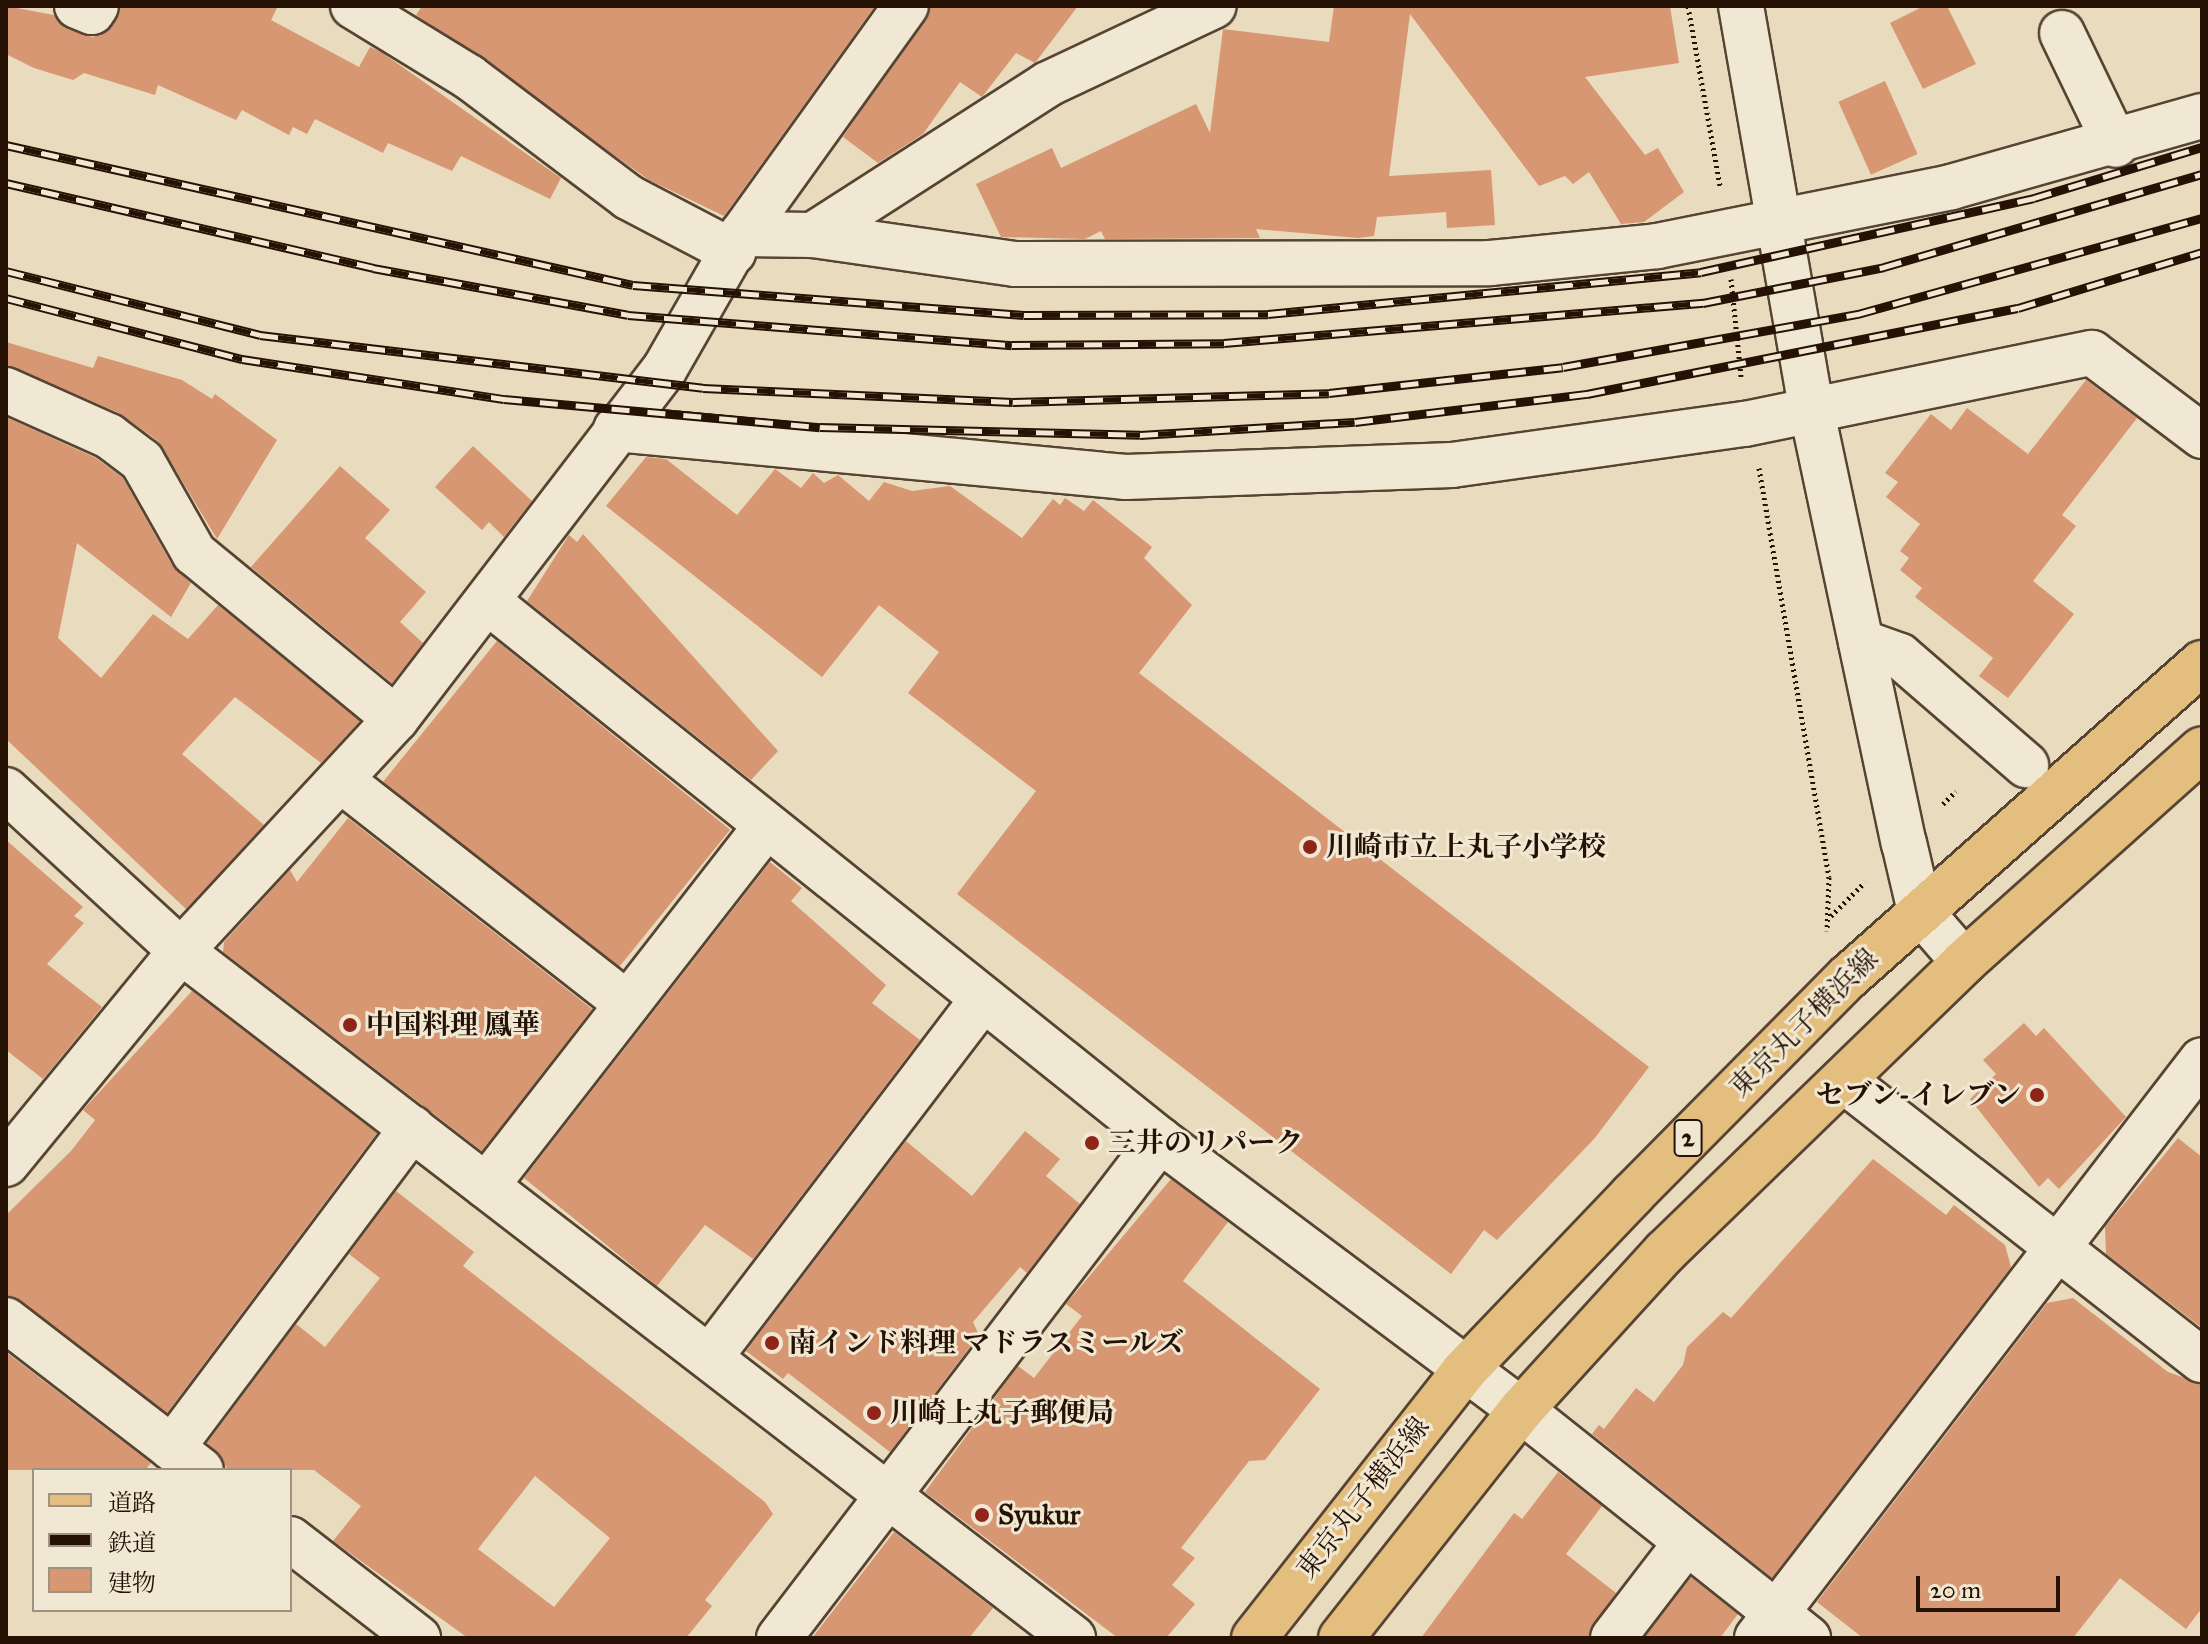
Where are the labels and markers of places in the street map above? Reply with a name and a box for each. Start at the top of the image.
place label: 川崎市立上丸子小学校 [1326,830,1606,864]
marker: 川崎市立上丸子小学校 [1301,838,1319,856]
place label: 中国料理 鳳華 [366,1008,540,1042]
marker: 中国料理 鳳華 [341,1016,359,1034]
place label: セブン-イレブン [1814,1078,2021,1112]
marker: セブン-イレブン [2028,1086,2046,1104]
place label: 三井のリパーク [1108,1126,1304,1160]
marker: 三井のリパーク [1083,1134,1101,1152]
place label: 南インド料理 マドラスミールズ [788,1326,1186,1360]
marker: 南インド料理 マドラスミールズ [763,1334,781,1352]
place label: 川崎上丸子郵便局 [890,1396,1114,1430]
marker: 川崎上丸子郵便局 [865,1404,883,1422]
place label: Syukur [998,1498,1080,1532]
marker: Syukur [973,1506,991,1524]

